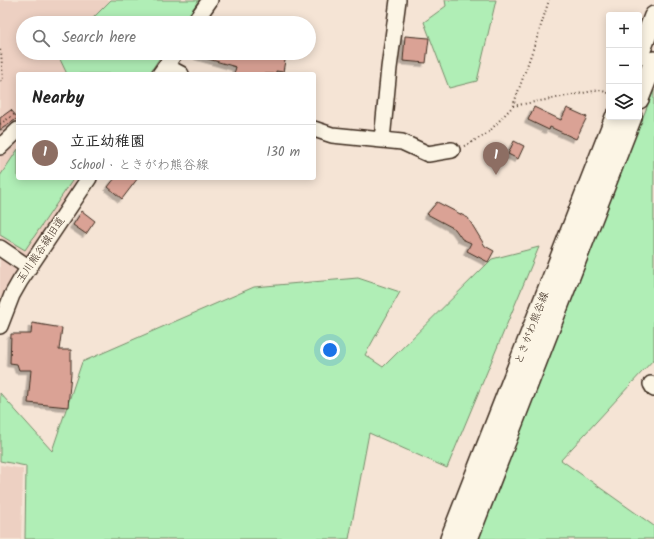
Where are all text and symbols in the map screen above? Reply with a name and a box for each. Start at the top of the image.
map controls [606,12,642,120]
button: + [606,12,642,48]
search box [16,16,316,60]
text: Search here [62,26,136,50]
icon: search [30,27,52,49]
button: − [606,48,642,84]
button: layers [606,84,642,120]
text: Nearby [32,85,84,112]
text: 立正幼稚園 [70,130,145,154]
text: 1 [43,142,47,163]
text: 130 m [266,142,300,163]
pin: 1 [483,142,509,175]
text: School · ときがわ熊谷線 [70,155,209,176]
street label: 玉川熊谷線旧道 [12,213,70,287]
street label: ときがわ熊谷線 [510,289,554,367]
your location [320,340,340,360]

